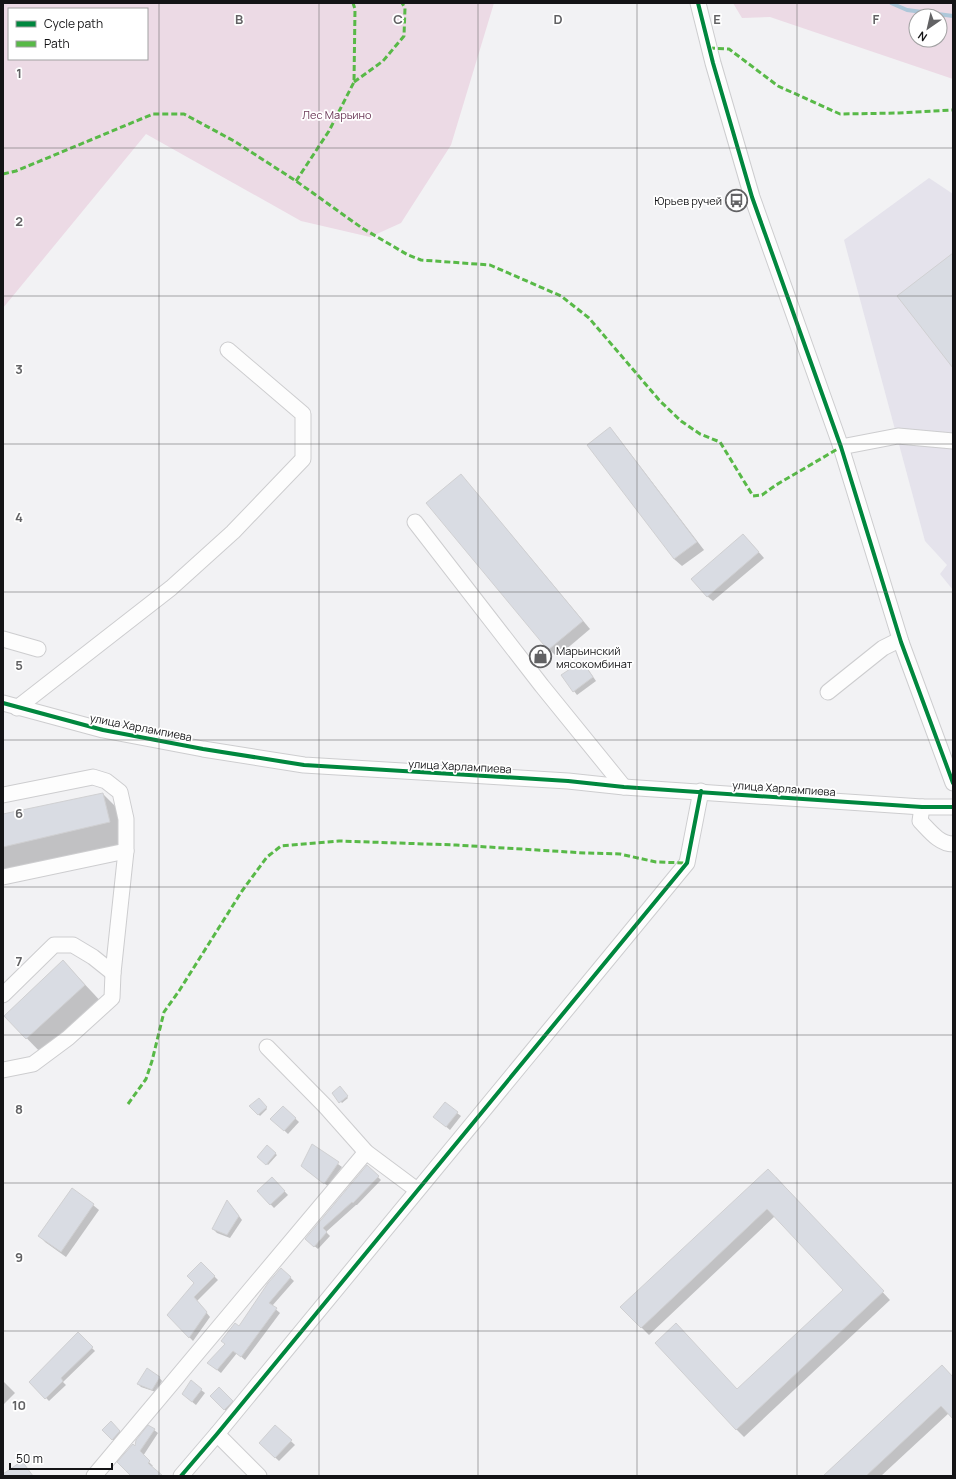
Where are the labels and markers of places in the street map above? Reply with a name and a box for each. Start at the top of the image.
bus stop icon: Юрьев ручей [724,187,750,213]
place label: Юрьев ручей [654,193,722,208]
shop icon: Марьинский мясокомбинат [527,643,553,669]
place label: Марьинский мясокомбинат [556,643,633,671]

